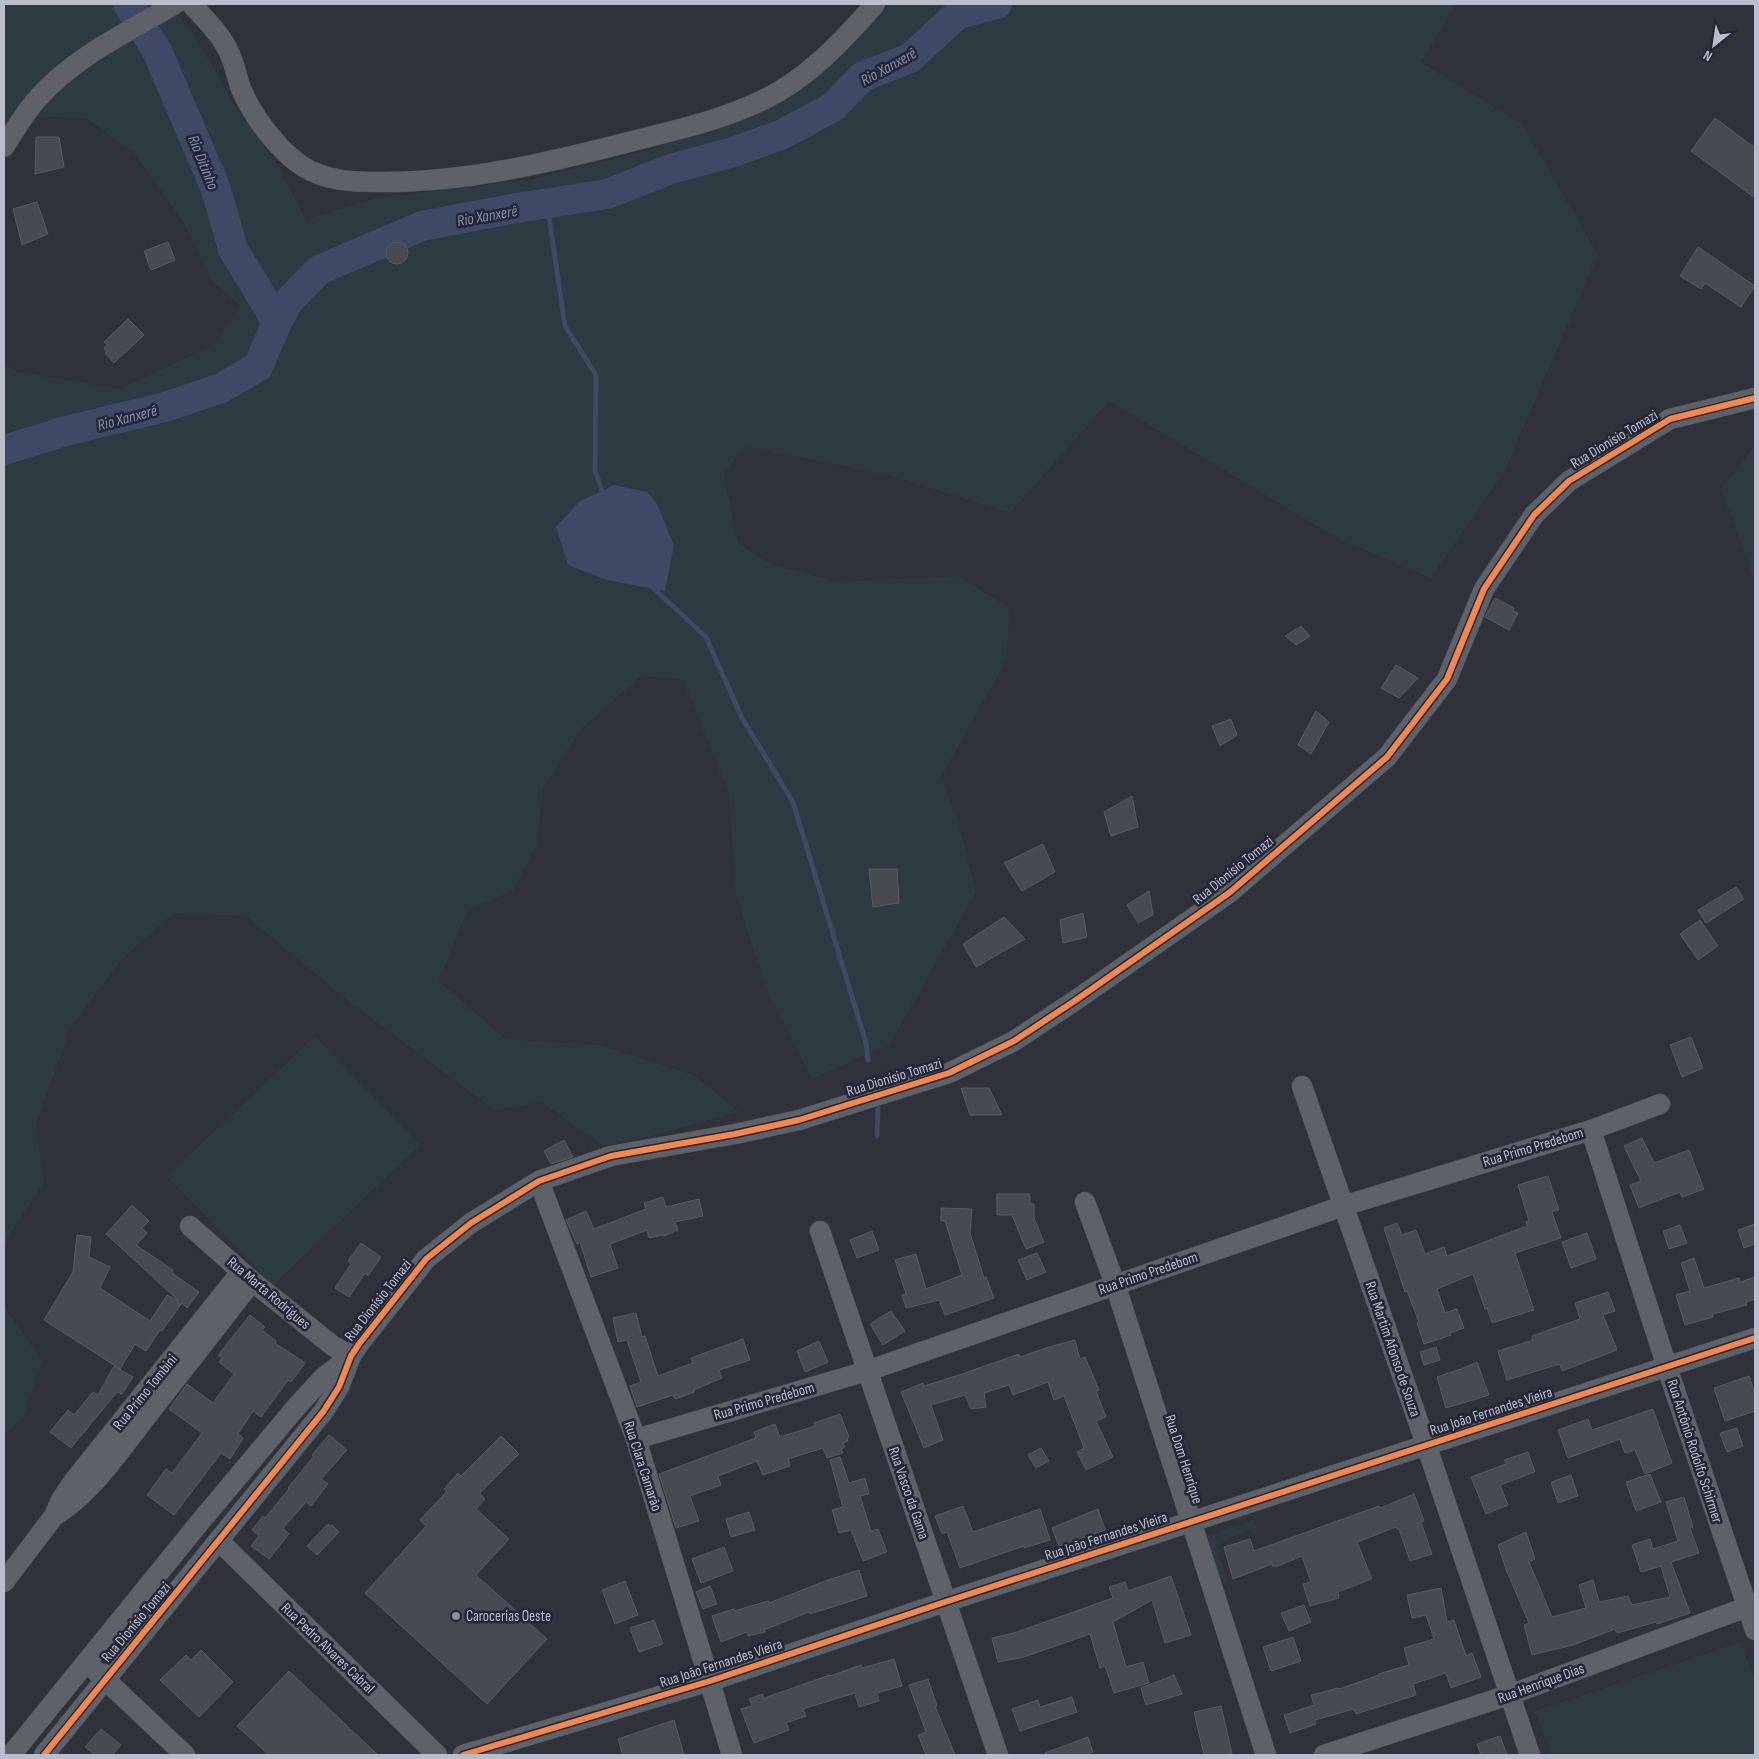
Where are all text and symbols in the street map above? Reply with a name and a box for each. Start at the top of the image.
north arrow [1689,20,1739,70]
water label: Rio Xanxerê [857,44,920,90]
text: N [1700,47,1715,65]
water label: Rio Ditinho [183,132,222,193]
water label: Rio Xanxerê [456,202,519,231]
water label: Rio Xanxerê [95,401,159,436]
street label: Rua Dionísio Tomazi [1567,406,1662,473]
street label: Rua Dionísio Tomazi [1189,832,1278,909]
street label: Rua Dionísio Tomazi [844,1054,944,1101]
street label: Rua Primo Predebom [1481,1123,1586,1172]
street label: Rua Primo Predebom [1096,1248,1200,1299]
street label: Rua Marta Rodrigues [223,1253,314,1334]
street label: Rua Dionísio Tomazi [341,1255,416,1345]
street label: Rua Martim Afonso de Souza [1360,1279,1425,1419]
street label: Rua Primo Tombini [109,1350,182,1434]
street label: Rua Antônio Rodolfo Schirmer [1662,1377,1727,1526]
street label: Rua Primo Predebom [712,1378,817,1425]
street label: Rua João Fernandes Vieira [1427,1383,1555,1440]
street label: Rua Dom Henrique [1160,1412,1207,1506]
street label: Rua Clara Camarão [619,1419,666,1514]
street label: Rua Vasco da Gama [884,1445,933,1542]
street label: Rua João Fernandes Vieira [1042,1508,1170,1565]
street label: Rua Dionísio Tomazi [97,1578,176,1666]
street label: Rua Pedro Alvares Cabral [277,1599,378,1698]
place label: Carocerias Oeste [466,1607,551,1626]
marker: Carocerias Oeste [450,1610,462,1622]
street label: Rua João Fernandes Vieira [657,1635,785,1692]
street label: Rua Henrique Dias [1495,1659,1587,1708]

